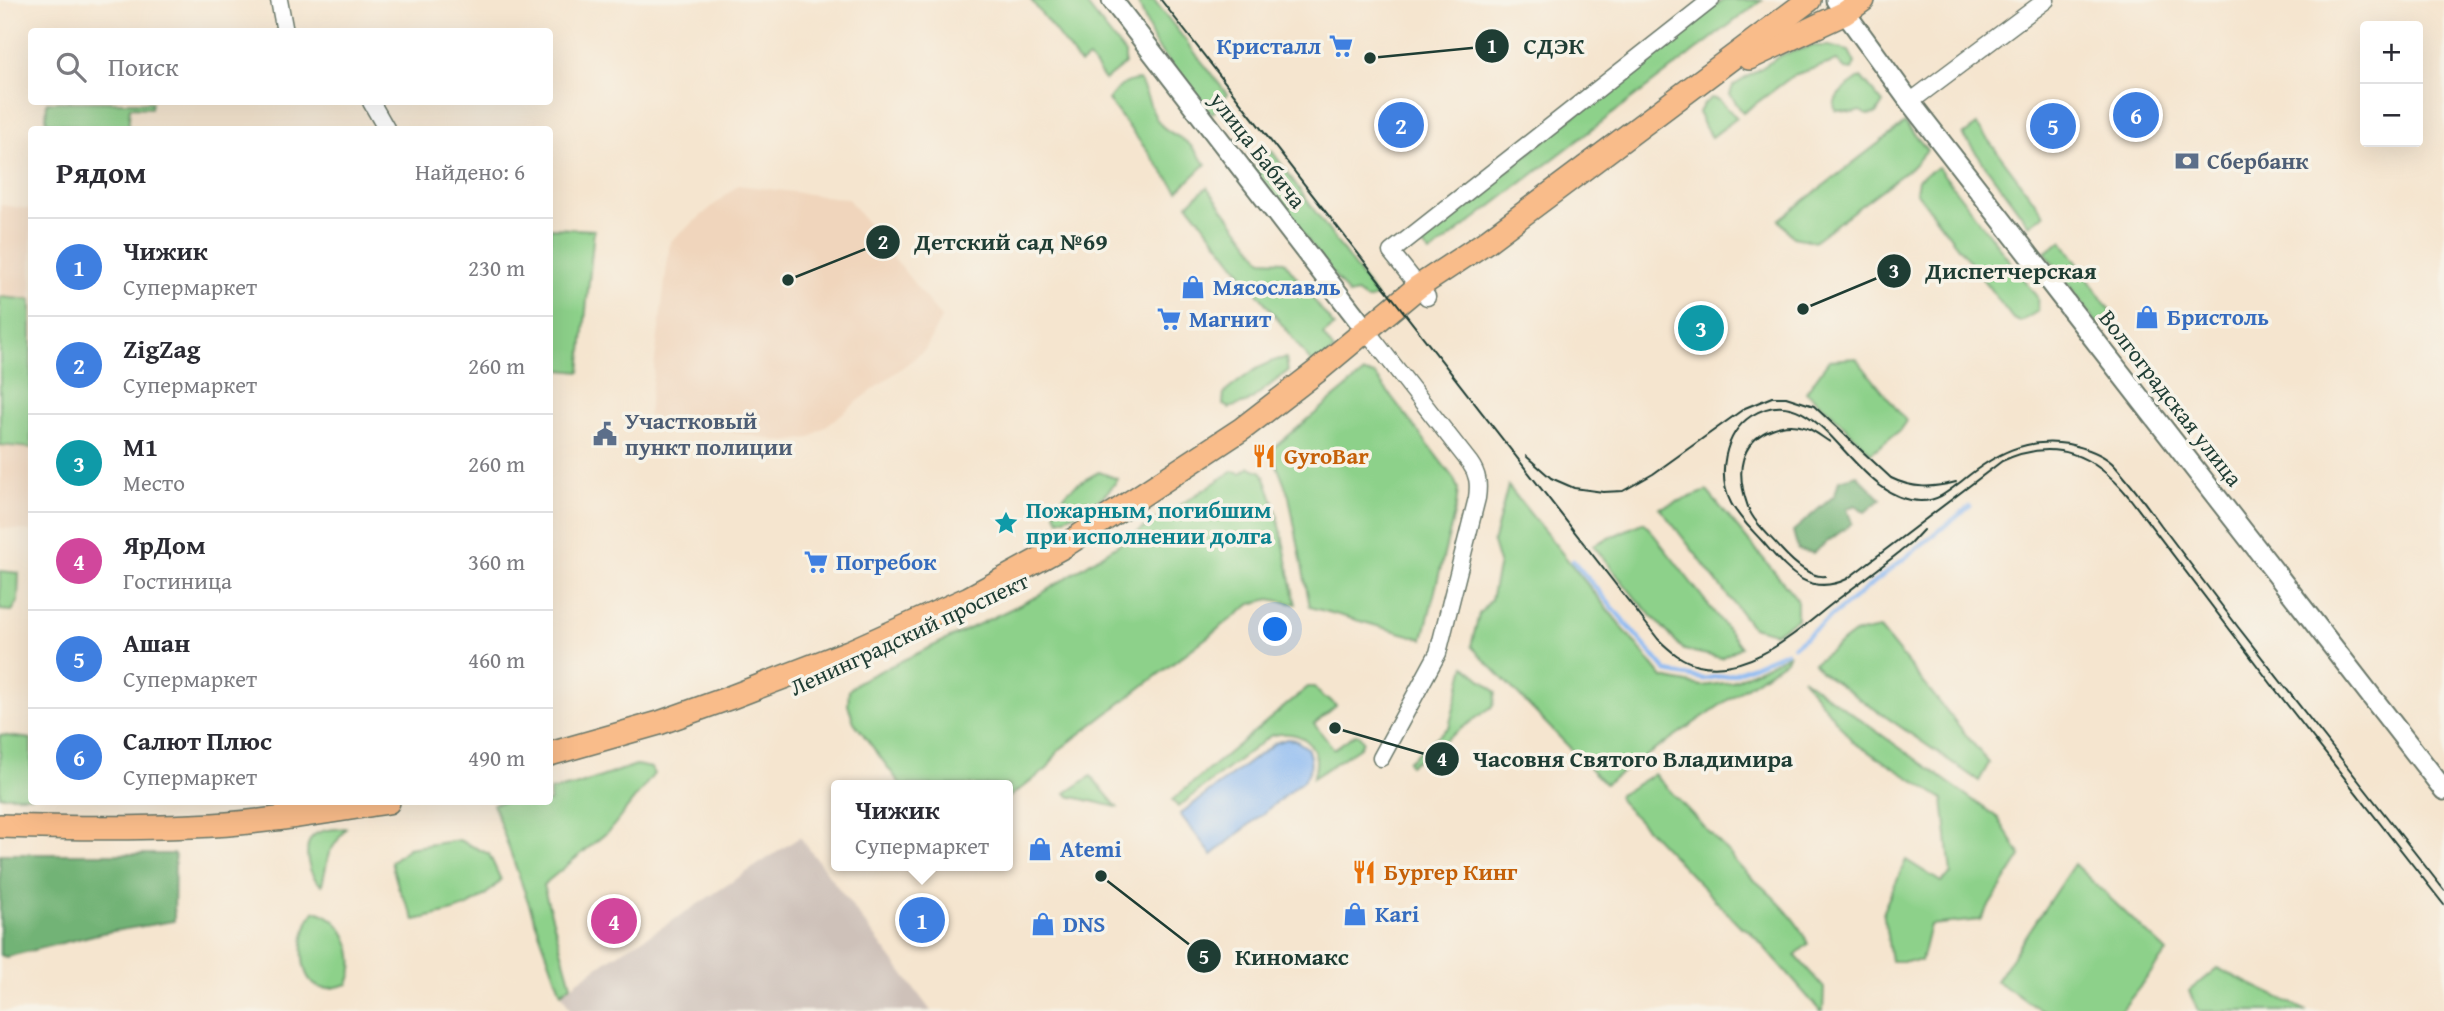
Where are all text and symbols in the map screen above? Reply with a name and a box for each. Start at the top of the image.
map controls [2360,21,2423,147]
button: + [2360,21,2423,84]
callout: СДЭК [1474,23,1598,68]
search box [28,28,553,105]
text: СДЭК [1523,28,1585,63]
place label: Кристалл [1216,29,1321,62]
text: 1 [1487,30,1497,61]
supermarket icon: Кристалл [1327,32,1355,60]
text: Поиск [108,47,179,86]
icon: search [52,48,90,86]
street label: улица Бабича [1202,84,1314,215]
button: − [2360,84,2423,147]
pin: 6 [2113,89,2159,141]
pin: 2 [1378,99,1424,151]
pin: 5 [2030,100,2076,152]
place label: Сбербанк [2207,144,2309,177]
bank icon: Сбербанк [2173,147,2201,175]
text: Рядом [56,150,147,194]
text: Найдено: 6 [415,155,525,188]
callout: Детский сад №69 [865,219,1122,264]
text: Детский сад №69 [913,224,1108,259]
text: 2 [878,226,888,257]
text: Чижик [123,231,208,270]
callout: Диспетчерская [1877,249,2111,294]
text: 1 [73,251,85,284]
text: 230 m [468,251,525,284]
text: Диспетчерская [1924,253,2097,288]
text: 3 [1889,255,1899,286]
text: Супермаркет [123,270,257,303]
place label: Мясославль [1213,270,1341,303]
shop icon: Мясославль [1179,273,1207,301]
place label: Бристоль [2167,300,2269,333]
place label: Магнит [1189,302,1272,335]
pin: 3 [1678,302,1724,354]
street label: Волгоградская улица [2092,302,2251,493]
shop icon: Бристоль [2133,303,2161,331]
supermarket icon: Магнит [1155,305,1183,333]
text: ZigZag [123,329,201,368]
text: 2 [73,349,85,382]
text: 260 m [468,349,525,382]
text: Супермаркет [123,368,257,401]
place label: Участковый пункт полиции [625,404,793,463]
public building icon: Участковый пункт полиции [591,420,619,448]
text: М1 [123,427,158,466]
place label: GyroBar [1284,439,1369,472]
restaurant icon: GyroBar [1250,442,1278,470]
text: 3 [73,447,85,480]
text: 260 m [468,447,525,480]
text: Место [123,466,185,499]
place label: Пожарным, погибшим при исполнении долга [1026,493,1272,552]
place icon: Пожарным, погибшим при исполнении долга [992,509,1020,537]
text: ЯрДом [123,525,206,564]
text: 4 [73,545,85,578]
text: 360 m [468,545,525,578]
place label: Погребок [836,545,937,578]
supermarket icon: Погребок [802,548,830,576]
text: Гостиница [123,564,232,597]
street label: Ленинградский проспект [784,564,1034,703]
your location [1258,612,1292,646]
text: Ашан [123,623,190,662]
text: 5 [73,643,85,676]
text: 460 m [468,643,525,676]
text: Супермаркет [123,662,257,695]
text: Салют Плюс [123,721,272,760]
callout: Часовня Святого Владимира [1424,736,1808,781]
text: 6 [73,741,85,774]
text: 490 m [468,741,525,774]
text: Часовня Святого Владимира [1473,741,1794,776]
text: 4 [1437,743,1448,774]
text: Супермаркет [123,760,257,793]
popup [831,780,1013,871]
text: Чижик [855,790,940,829]
text: Супермаркет [855,829,989,862]
place label: Atemi [1060,832,1122,865]
shop icon: Atemi [1026,835,1054,863]
place label: Бургер Кинг [1384,855,1518,888]
restaurant icon: Бургер Кинг [1350,858,1378,886]
pin: 1 [899,894,945,946]
pin: 4 [591,895,637,947]
place label: Kari [1375,897,1419,930]
shop icon: Kari [1341,900,1369,928]
place label: DNS [1063,907,1105,940]
shop icon: DNS [1029,910,1057,938]
callout: Киномакс [1186,934,1363,979]
text: Киномакс [1235,939,1349,974]
text: 5 [1199,941,1209,972]

